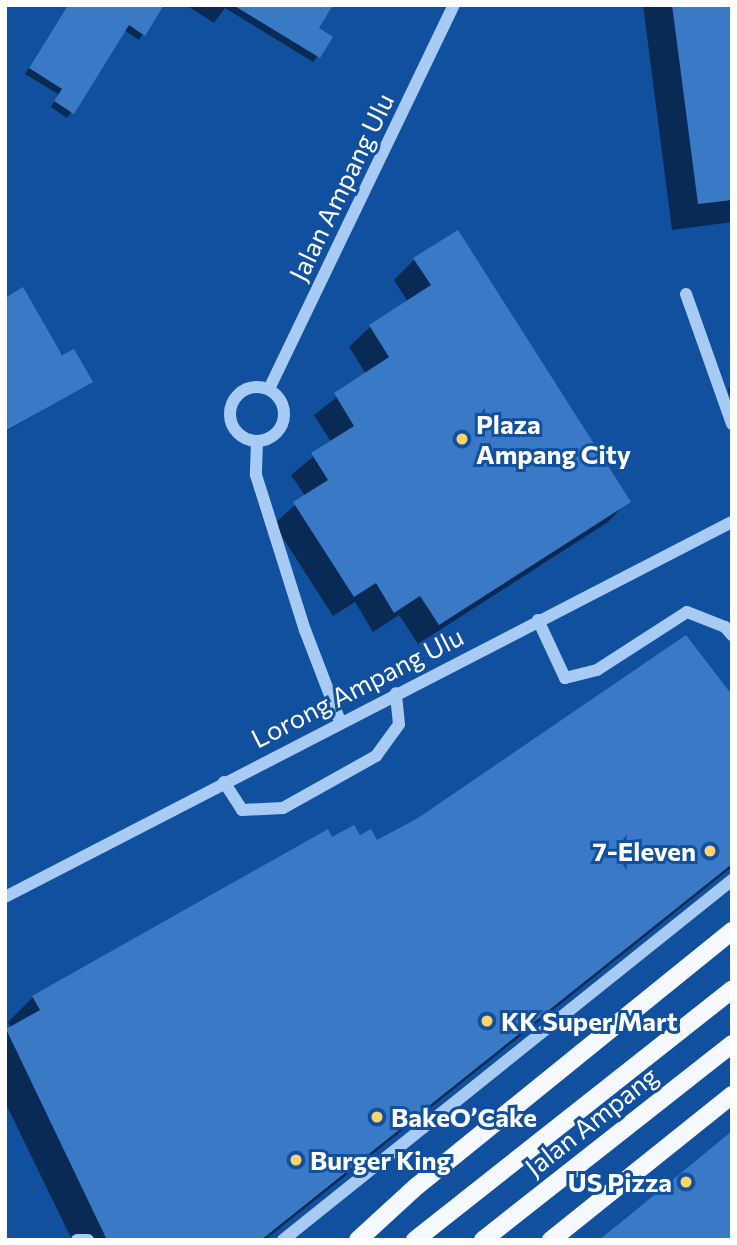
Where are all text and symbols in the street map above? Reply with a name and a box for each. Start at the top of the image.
street label: Jalan Ampang Ulu [282,88,400,286]
place label: Plaza Ampang City [476,408,631,470]
marker: Plaza Ampang City [454,431,470,447]
street label: Lorong Ampang Ulu [246,620,468,754]
place label: 7-Eleven [592,835,696,867]
marker: 7-Eleven [702,843,718,859]
place label: KK Super Mart [501,1005,678,1037]
marker: KK Super Mart [479,1013,495,1029]
street label: Jalan Ampang [518,1060,664,1182]
place label: BakeO’Cake [391,1101,537,1133]
marker: BakeO’Cake [369,1109,385,1125]
place label: Burger King [310,1144,451,1176]
marker: Burger King [288,1152,304,1168]
place label: US Pizza [568,1166,672,1198]
marker: US Pizza [678,1174,694,1190]

